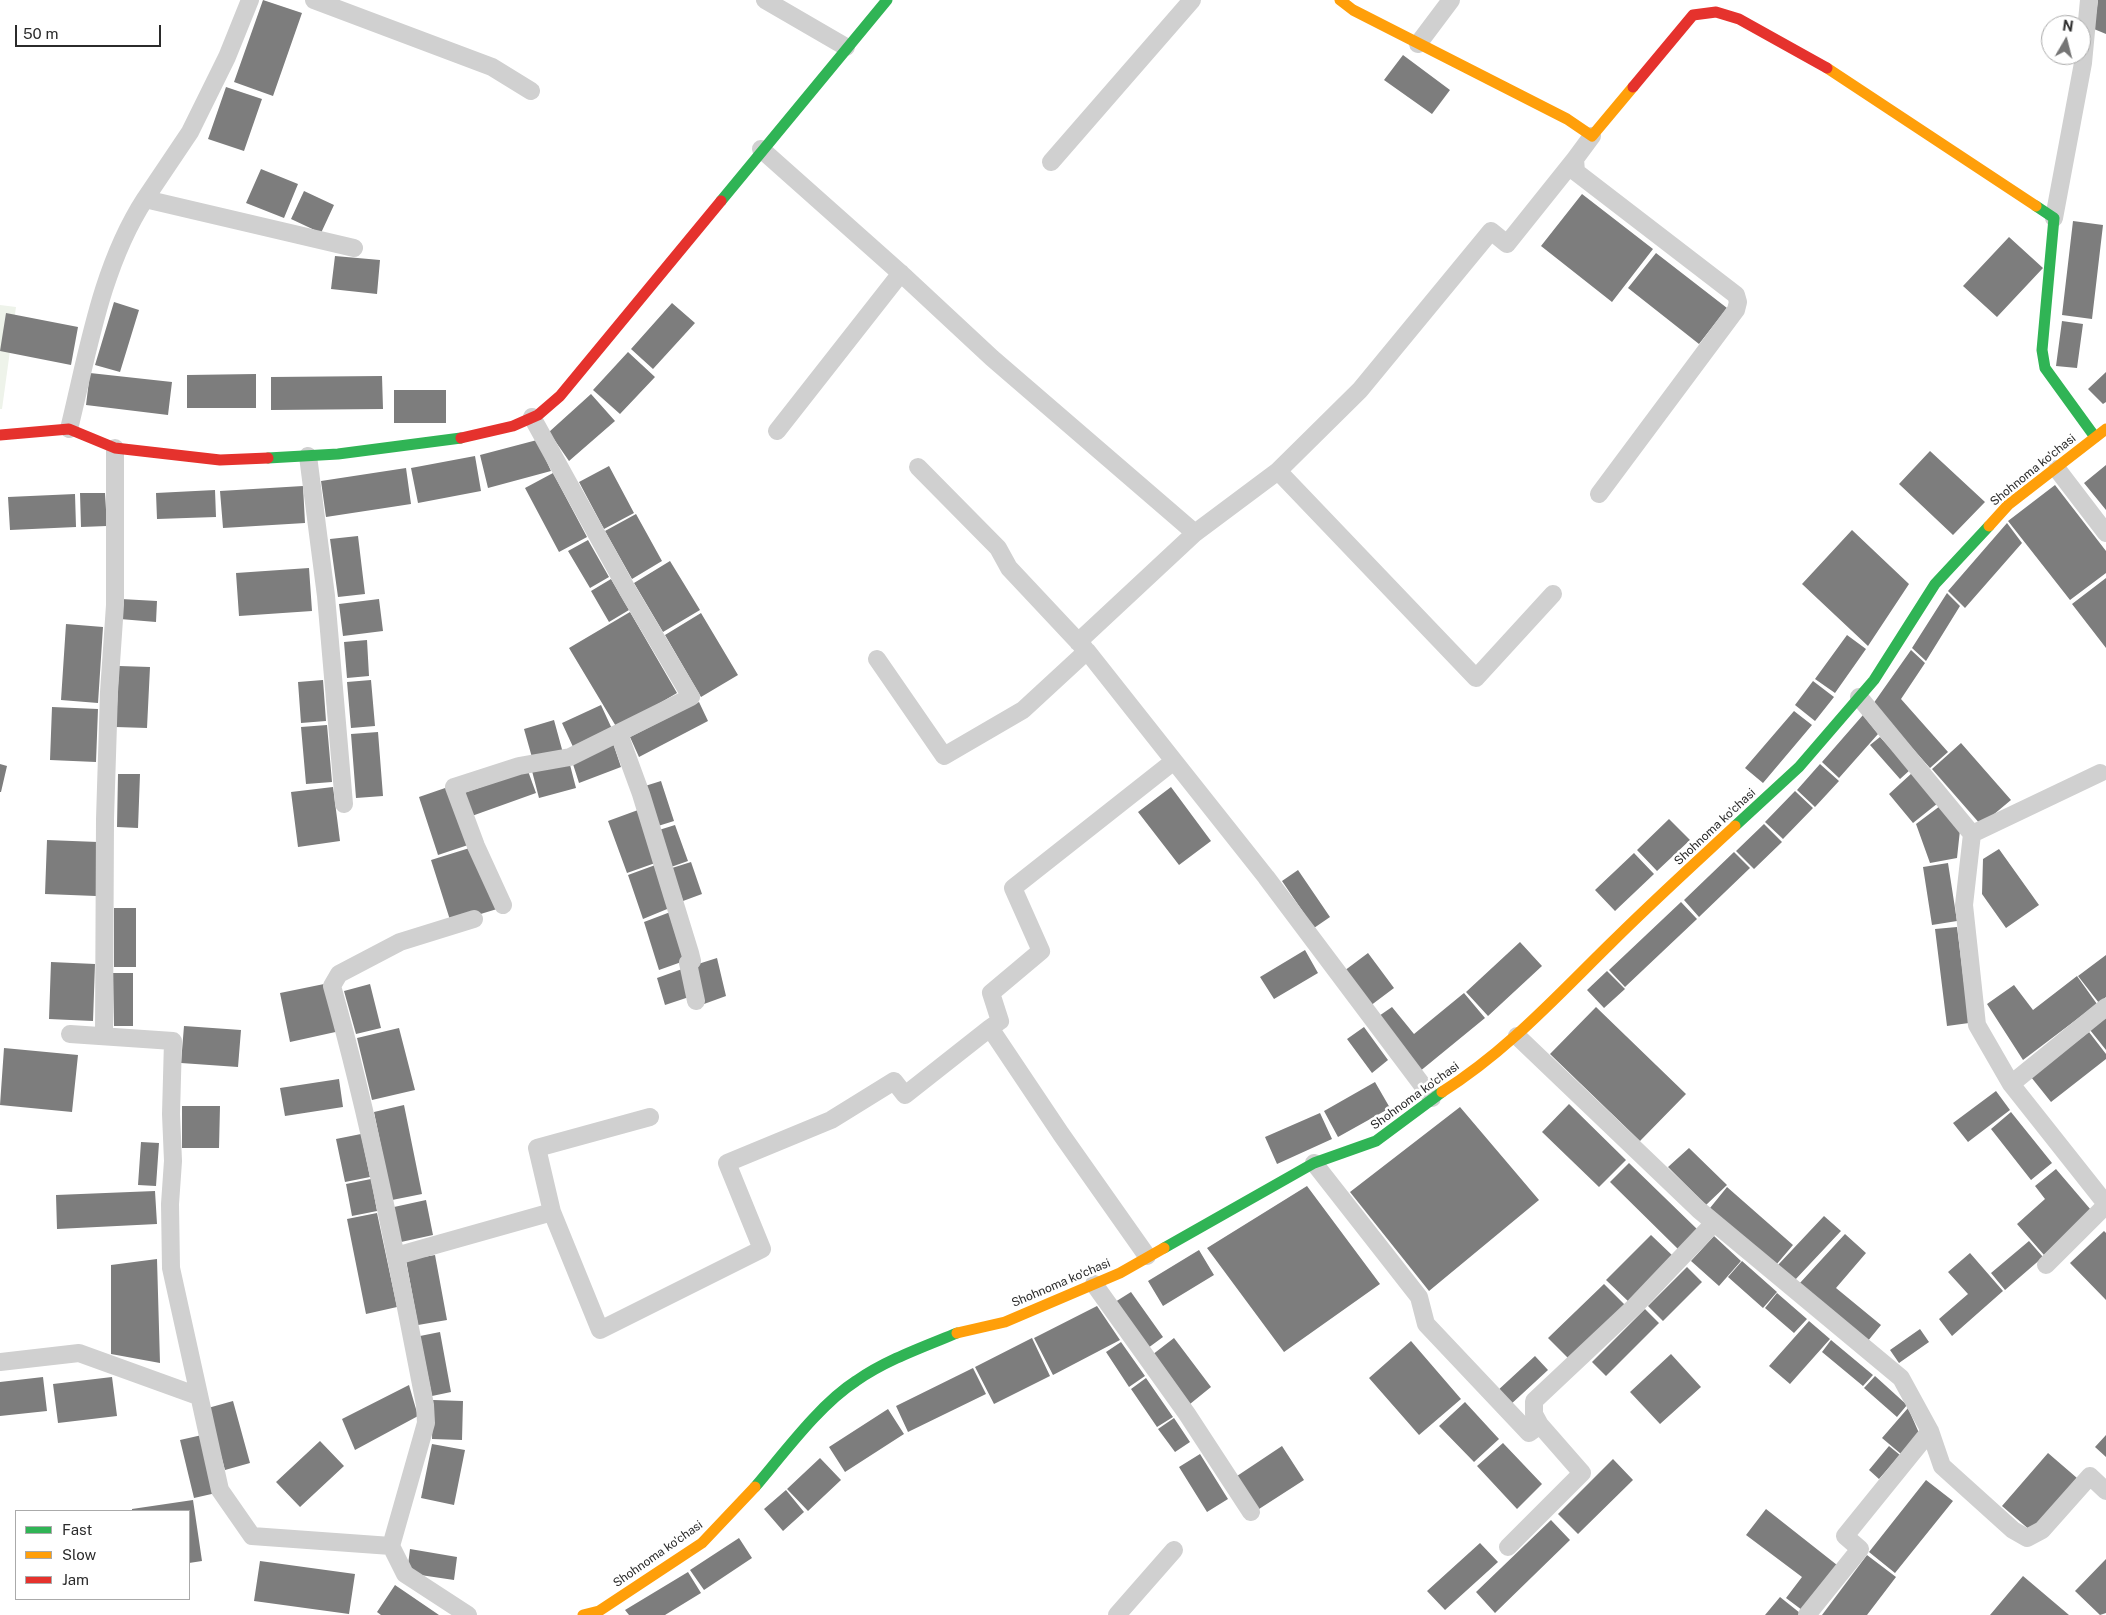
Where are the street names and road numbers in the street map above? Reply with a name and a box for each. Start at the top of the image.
street label: Shohnoma ko'chasi [1987,431,2079,509]
street label: Shohnoma ko'chasi [1671,786,1759,868]
street label: Shohnoma ko'chasi [1368,1059,1462,1133]
street label: Shohnoma ko'chasi [1009,1256,1113,1310]
street label: Shohnoma ko'chasi [610,1518,706,1590]

